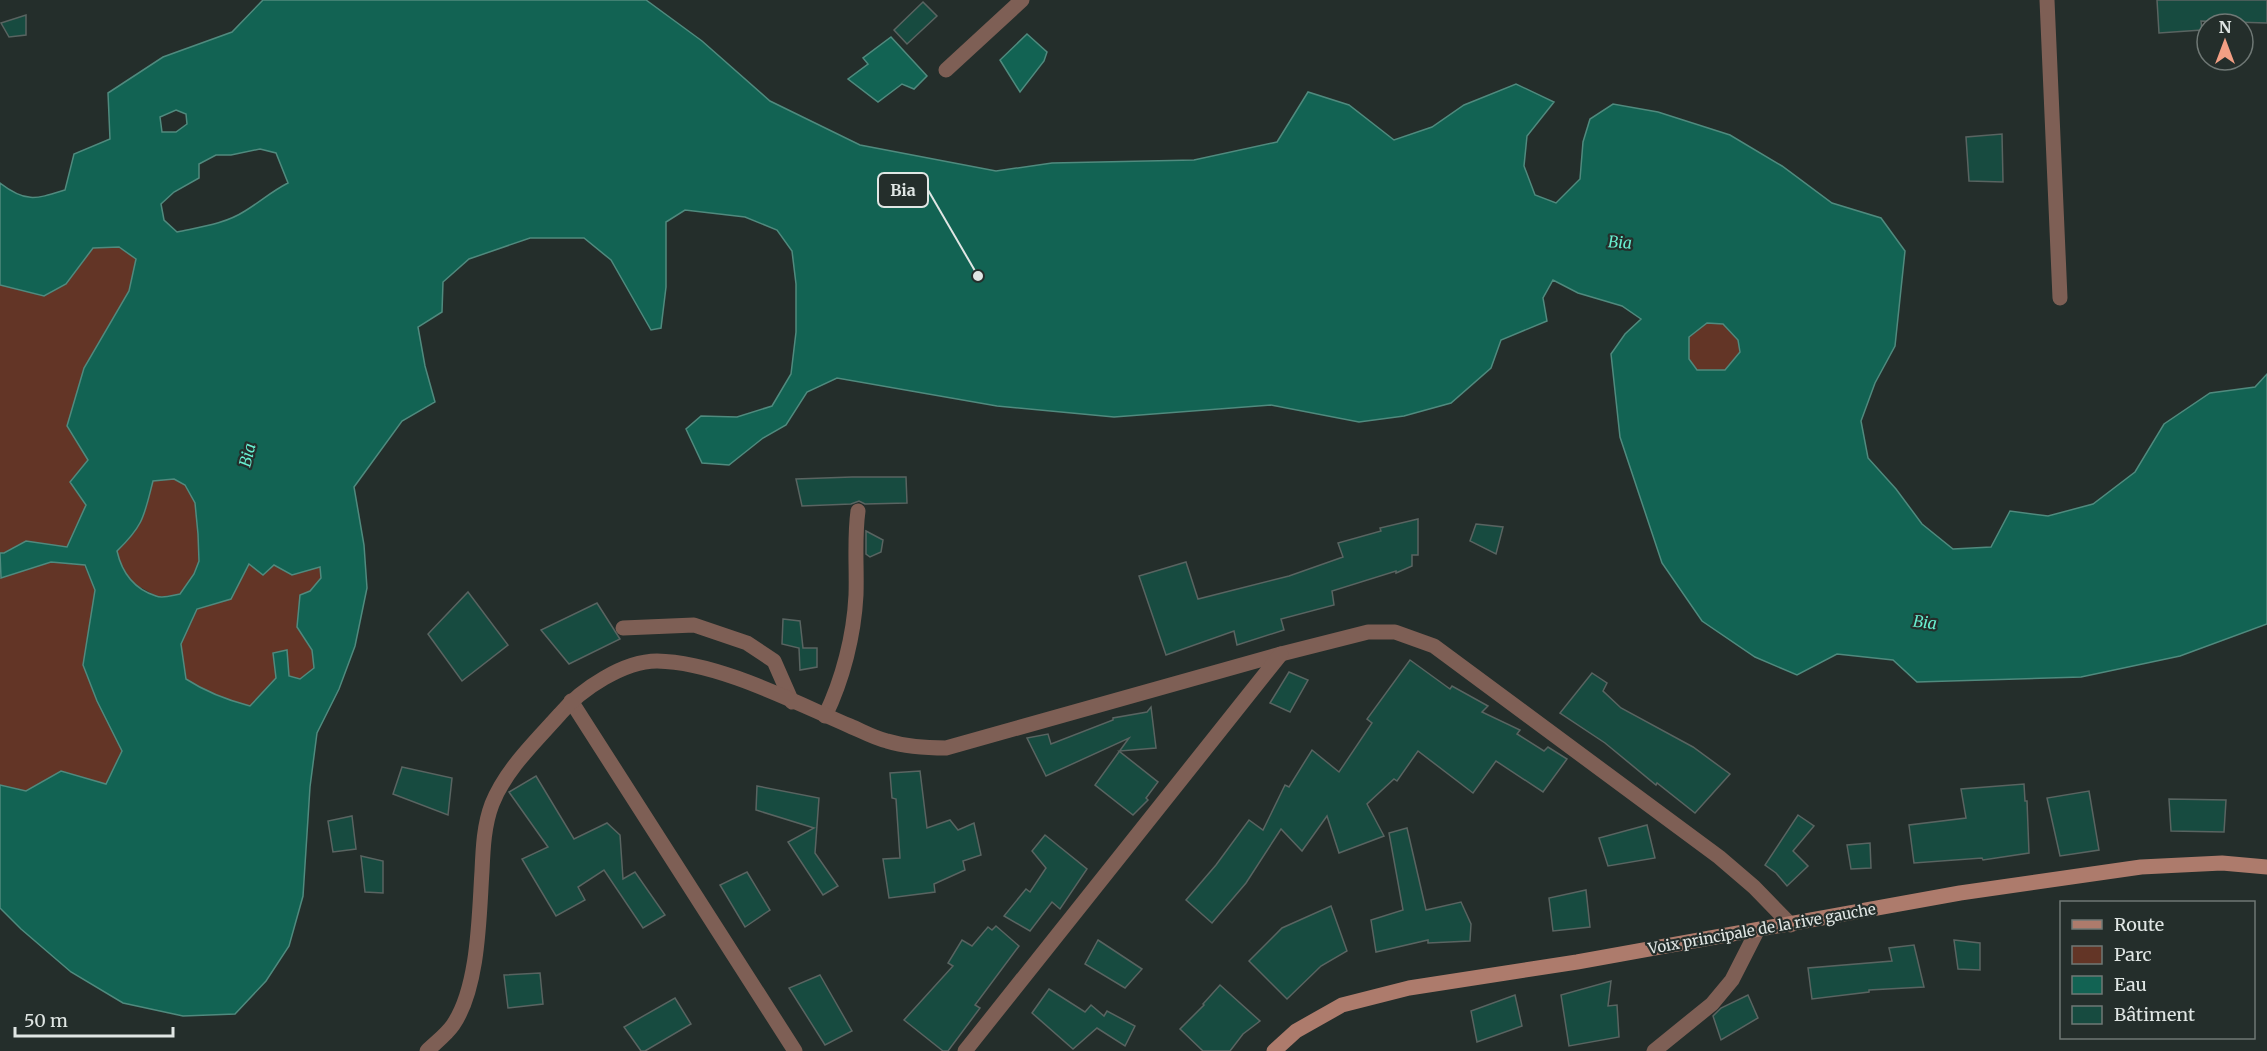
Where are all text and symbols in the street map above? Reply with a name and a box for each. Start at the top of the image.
north arrow [2195,12,2255,72]
text: N [2219,17,2232,37]
callout: Bia [878,173,928,207]
text: Bia [890,180,916,200]
water label: Bia [1608,231,1632,253]
water label: Bia [234,441,260,469]
water label: Bia [1912,611,1938,633]
street label: Voix principale de la rive gauche [1646,899,1877,958]
legend [2060,901,2255,1039]
text: Route [2114,913,2164,936]
text: Parc [2114,943,2152,966]
text: Eau [2114,973,2147,996]
scale bar [15,1000,172,1038]
text: Bâtiment [2114,1003,2195,1026]
text: 50 m [24,1009,68,1032]

